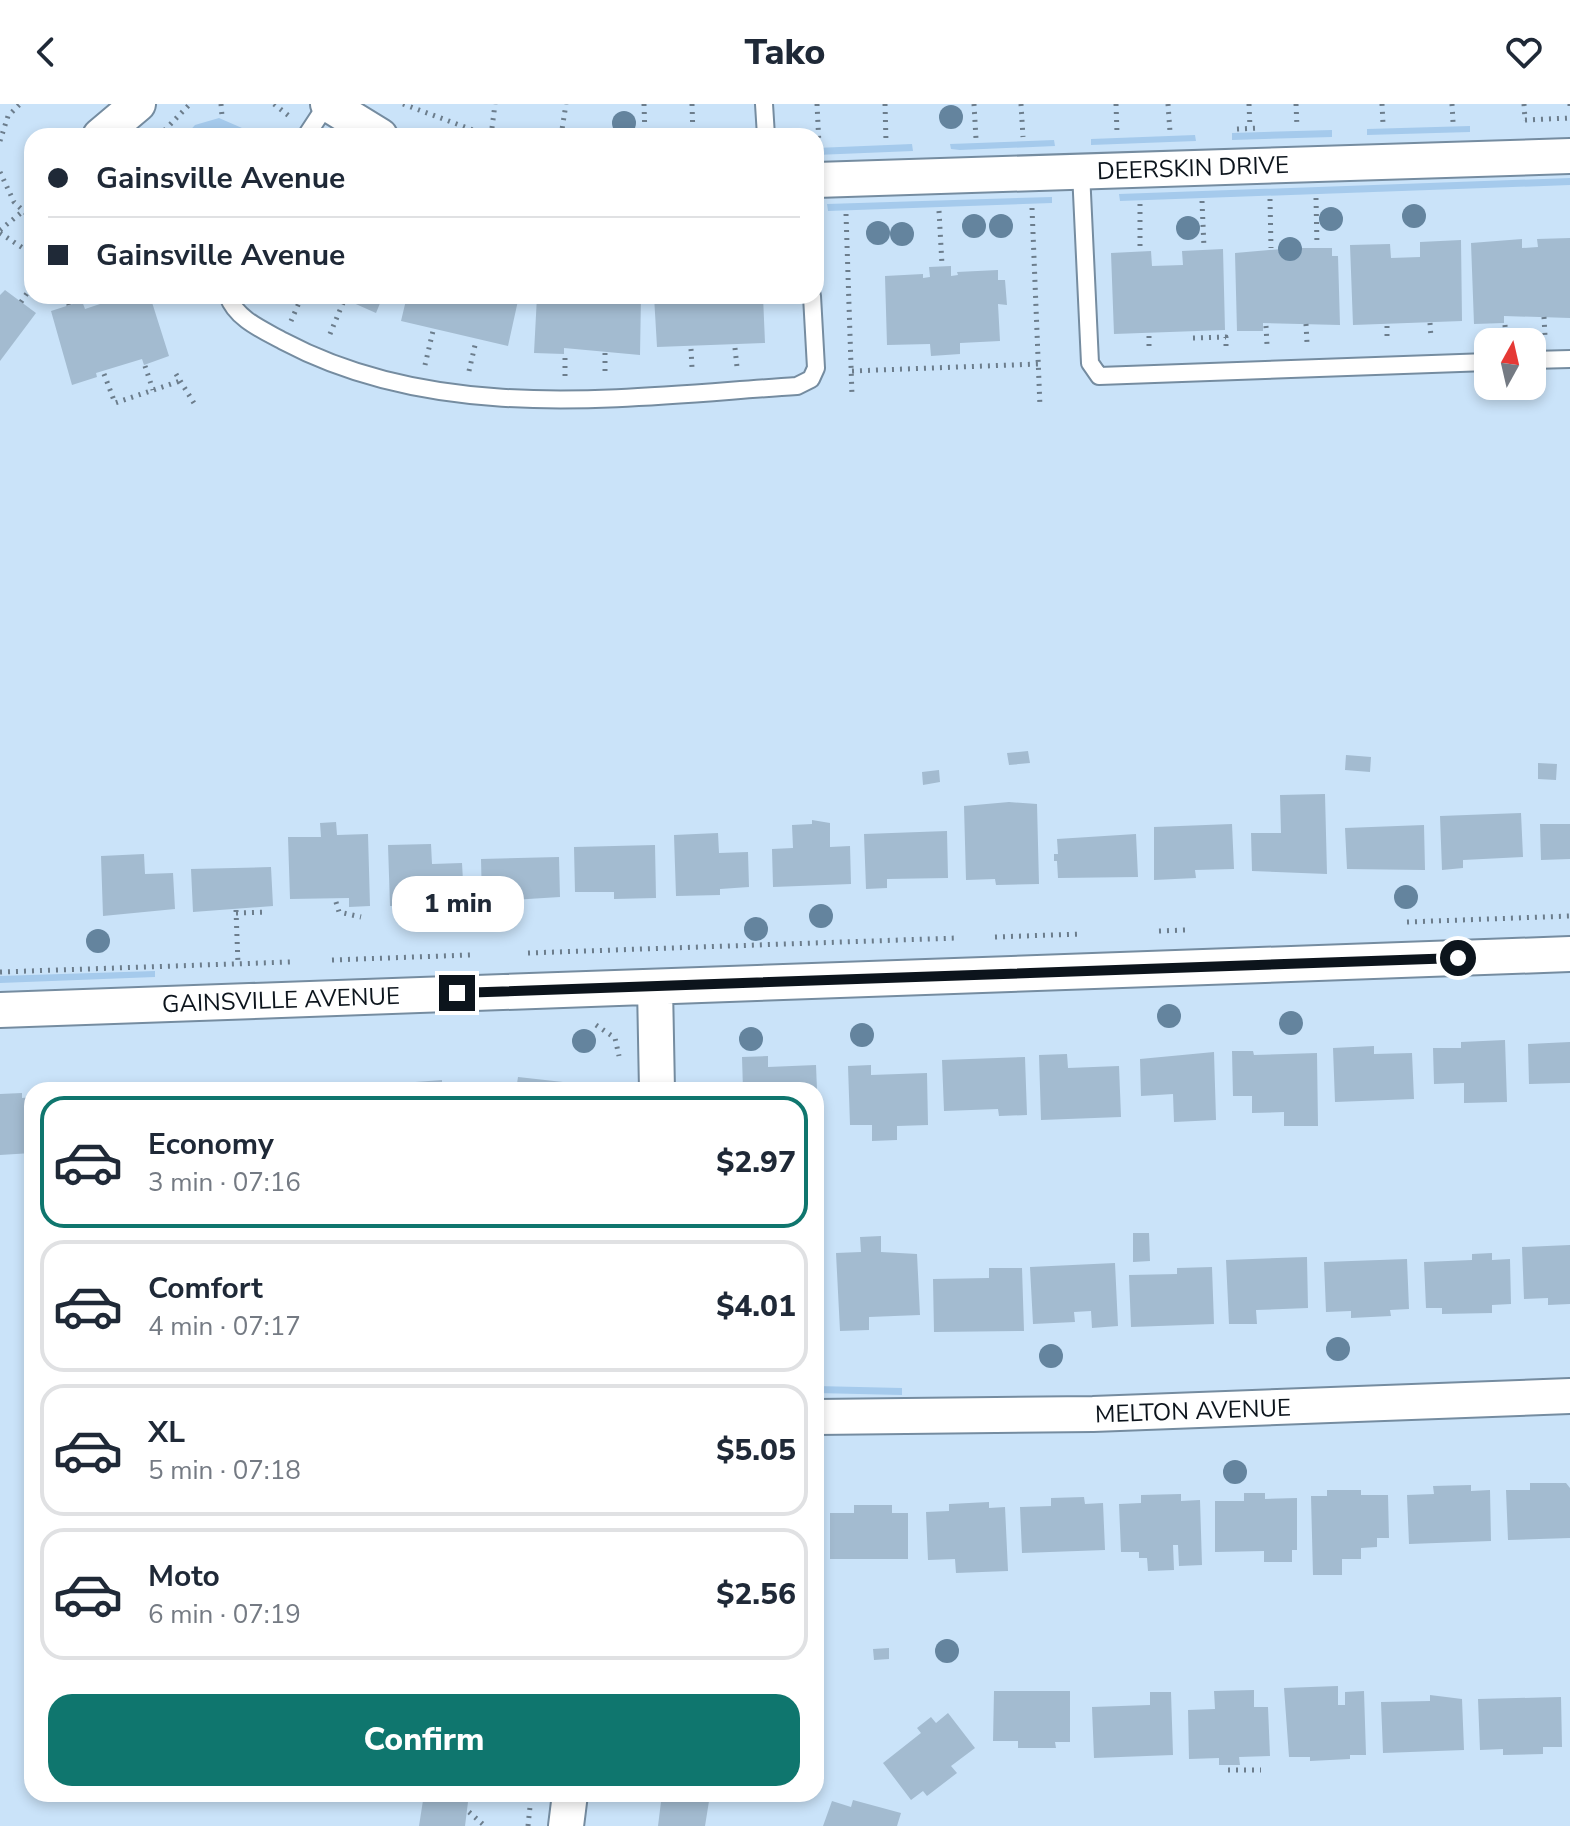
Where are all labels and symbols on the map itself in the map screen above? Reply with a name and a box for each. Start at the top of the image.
street label: DEERSKIN DRIVE [1096,149,1290,187]
north arrow [1474,328,1546,400]
callout: 1 min [391,877,523,933]
route start [1440,940,1476,976]
route end [439,975,475,1011]
street label: GAINSVILLE AVENUE [161,980,401,1020]
street label: MELTON AVENUE [1094,1392,1292,1430]

